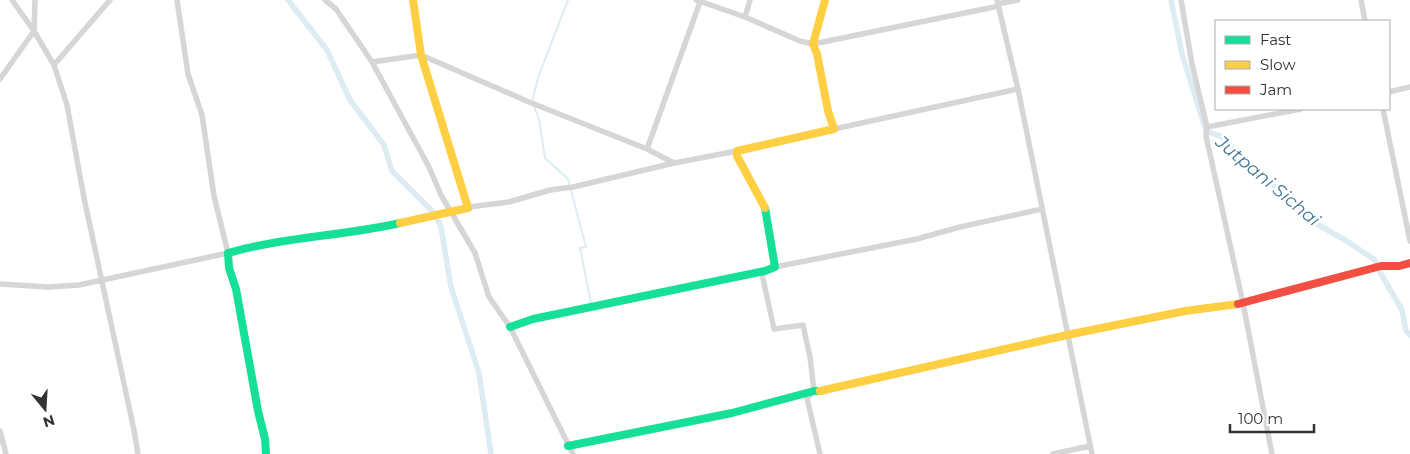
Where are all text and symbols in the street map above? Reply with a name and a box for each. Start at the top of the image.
legend [1215,20,1390,110]
text: Fast [1260,30,1291,49]
text: Slow [1260,55,1296,74]
text: Jam [1259,80,1292,99]
water label: Jutpani Sichai [1211,130,1325,231]
north arrow [20,384,70,434]
scale bar [1230,402,1314,434]
text: 100 m [1238,409,1283,428]
text: N [41,411,57,432]

